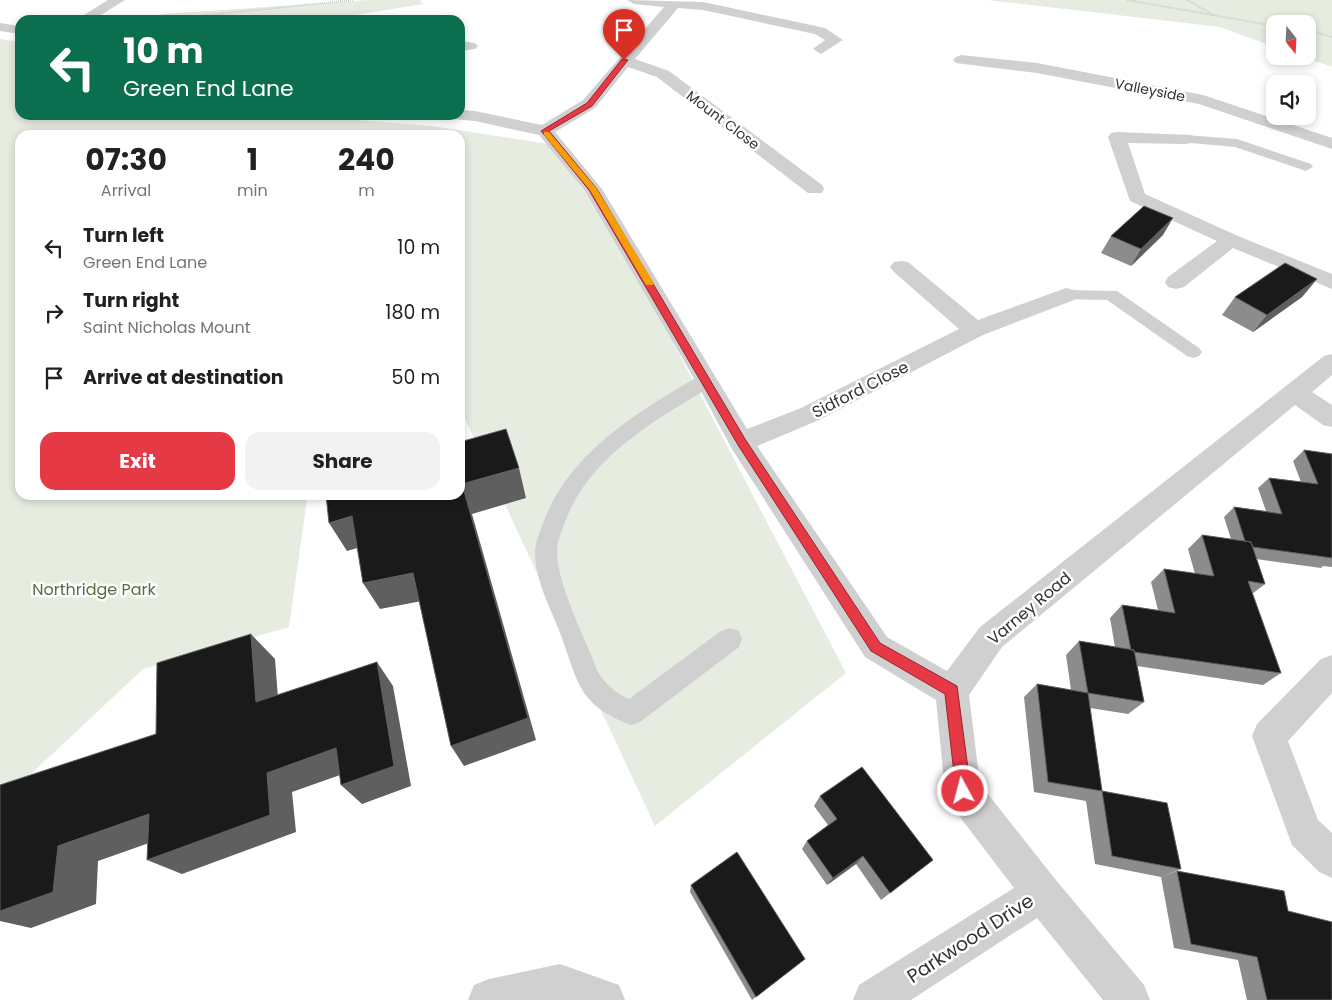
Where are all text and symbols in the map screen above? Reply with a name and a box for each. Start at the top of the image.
pin [603,9,645,60]
north arrow [1266,15,1316,65]
map controls [1266,15,1316,125]
icon: arrive [610,16,638,44]
text: 10 m [123,26,203,75]
icon: left [40,35,105,100]
text: Green End Lane [123,73,294,104]
street label: Valleyside [1113,73,1187,107]
button: sound [1266,75,1316,125]
street label: Mount Close [682,86,764,154]
text: 07:30 [85,138,167,181]
text: 1 [247,138,258,181]
text: 240 [338,138,395,181]
text: Arrival [101,179,151,202]
text: min [237,179,268,202]
text: m [358,179,375,202]
text: Turn left [83,222,164,249]
icon: left [40,234,68,262]
text: 10 m [397,234,440,261]
text: Green End Lane [83,251,207,274]
text: Turn right [83,287,179,314]
icon: right [40,299,68,327]
text: 180 m [385,299,440,326]
text: Saint Nicholas Mount [83,316,251,339]
street label: Sidford Close [808,355,913,424]
icon: arrive [40,364,68,392]
text: Arrive at destination [83,364,284,391]
text: 50 m [391,364,440,391]
button: Exit [40,432,235,490]
button: Share [245,432,440,490]
street label: Varney Road [983,567,1076,650]
park label: Northridge Park [32,578,157,601]
position arrow [936,764,988,816]
street label: Parkwood Drive [902,887,1039,990]

